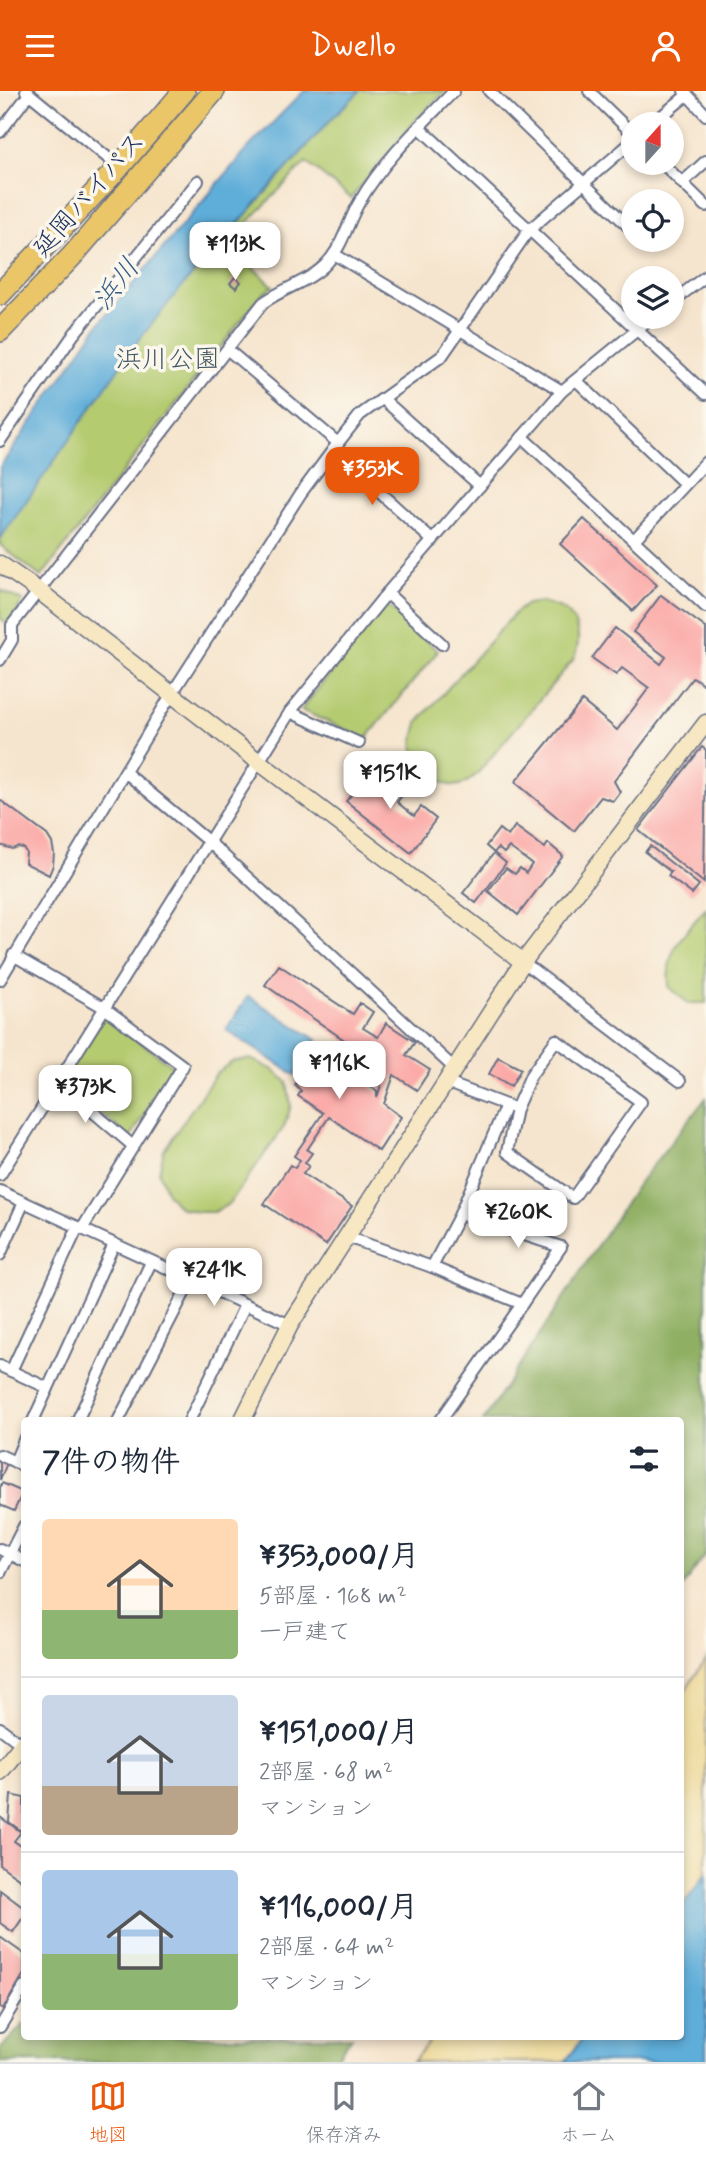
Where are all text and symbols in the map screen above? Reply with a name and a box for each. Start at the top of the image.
text: Dwello [310,25,396,67]
icon: menu [21,27,59,65]
icon: person [647,27,685,65]
north arrow [621,112,684,175]
map controls [621,112,684,329]
street label: 延岡バイパス [26,125,153,265]
button: locate [621,189,684,252]
pin: ¥113K [186,223,284,282]
text: ¥113K [205,230,265,260]
water label: 浜川 [85,251,149,318]
button: layers [621,266,684,329]
park label: 浜川公園 [116,343,220,377]
pin: ¥353K [323,447,421,507]
text: ¥353K [341,455,403,485]
pin: ¥151K [341,751,439,811]
text: ¥151K [360,759,420,789]
pin: ¥116K [290,1041,388,1101]
text: ¥116K [309,1049,369,1079]
pin: ¥373K [36,1065,134,1125]
text: ¥373K [55,1073,115,1103]
pin: ¥260K [469,1191,567,1250]
text: ¥260K [484,1198,552,1228]
pin: ¥241K [165,1249,263,1308]
text: ¥241K [182,1256,246,1286]
icon: filters [625,1440,663,1478]
text: 7件の物件 [42,1443,180,1482]
text: ¥353,000/月 [259,1537,420,1576]
icon: home [98,1547,182,1631]
text: 5部屋 · 168 m² [259,1582,407,1612]
text: 一戸建て [259,1618,351,1648]
text: ¥151,000/月 [259,1713,419,1752]
icon: home [98,1723,182,1807]
text: 2部屋 · 68 m² [259,1758,393,1788]
text: マンション [259,1794,373,1824]
text: ¥116,000/月 [259,1888,418,1927]
icon: home [98,1898,182,1982]
text: 2部屋 · 64 m² [259,1933,394,1963]
text: マンション [259,1969,373,1999]
tab: 地図 [89,2077,127,2148]
tab: 保存済み [306,2077,382,2148]
tab: ホーム [560,2077,617,2148]

